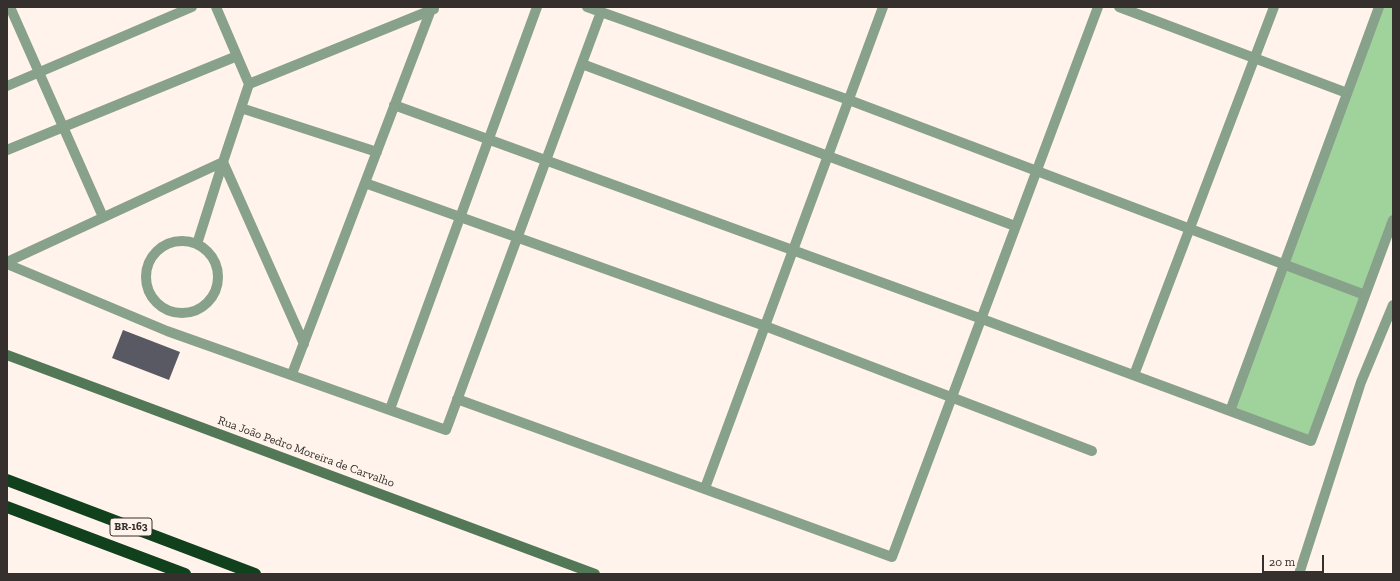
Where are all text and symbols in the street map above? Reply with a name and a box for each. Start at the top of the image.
street label: Rua João Pedro Moreira de Carvalho [216,413,396,491]
road number: BR-163 [110,518,152,536]
scale bar [1264,547,1326,573]
text: 20 m [1269,555,1295,569]

